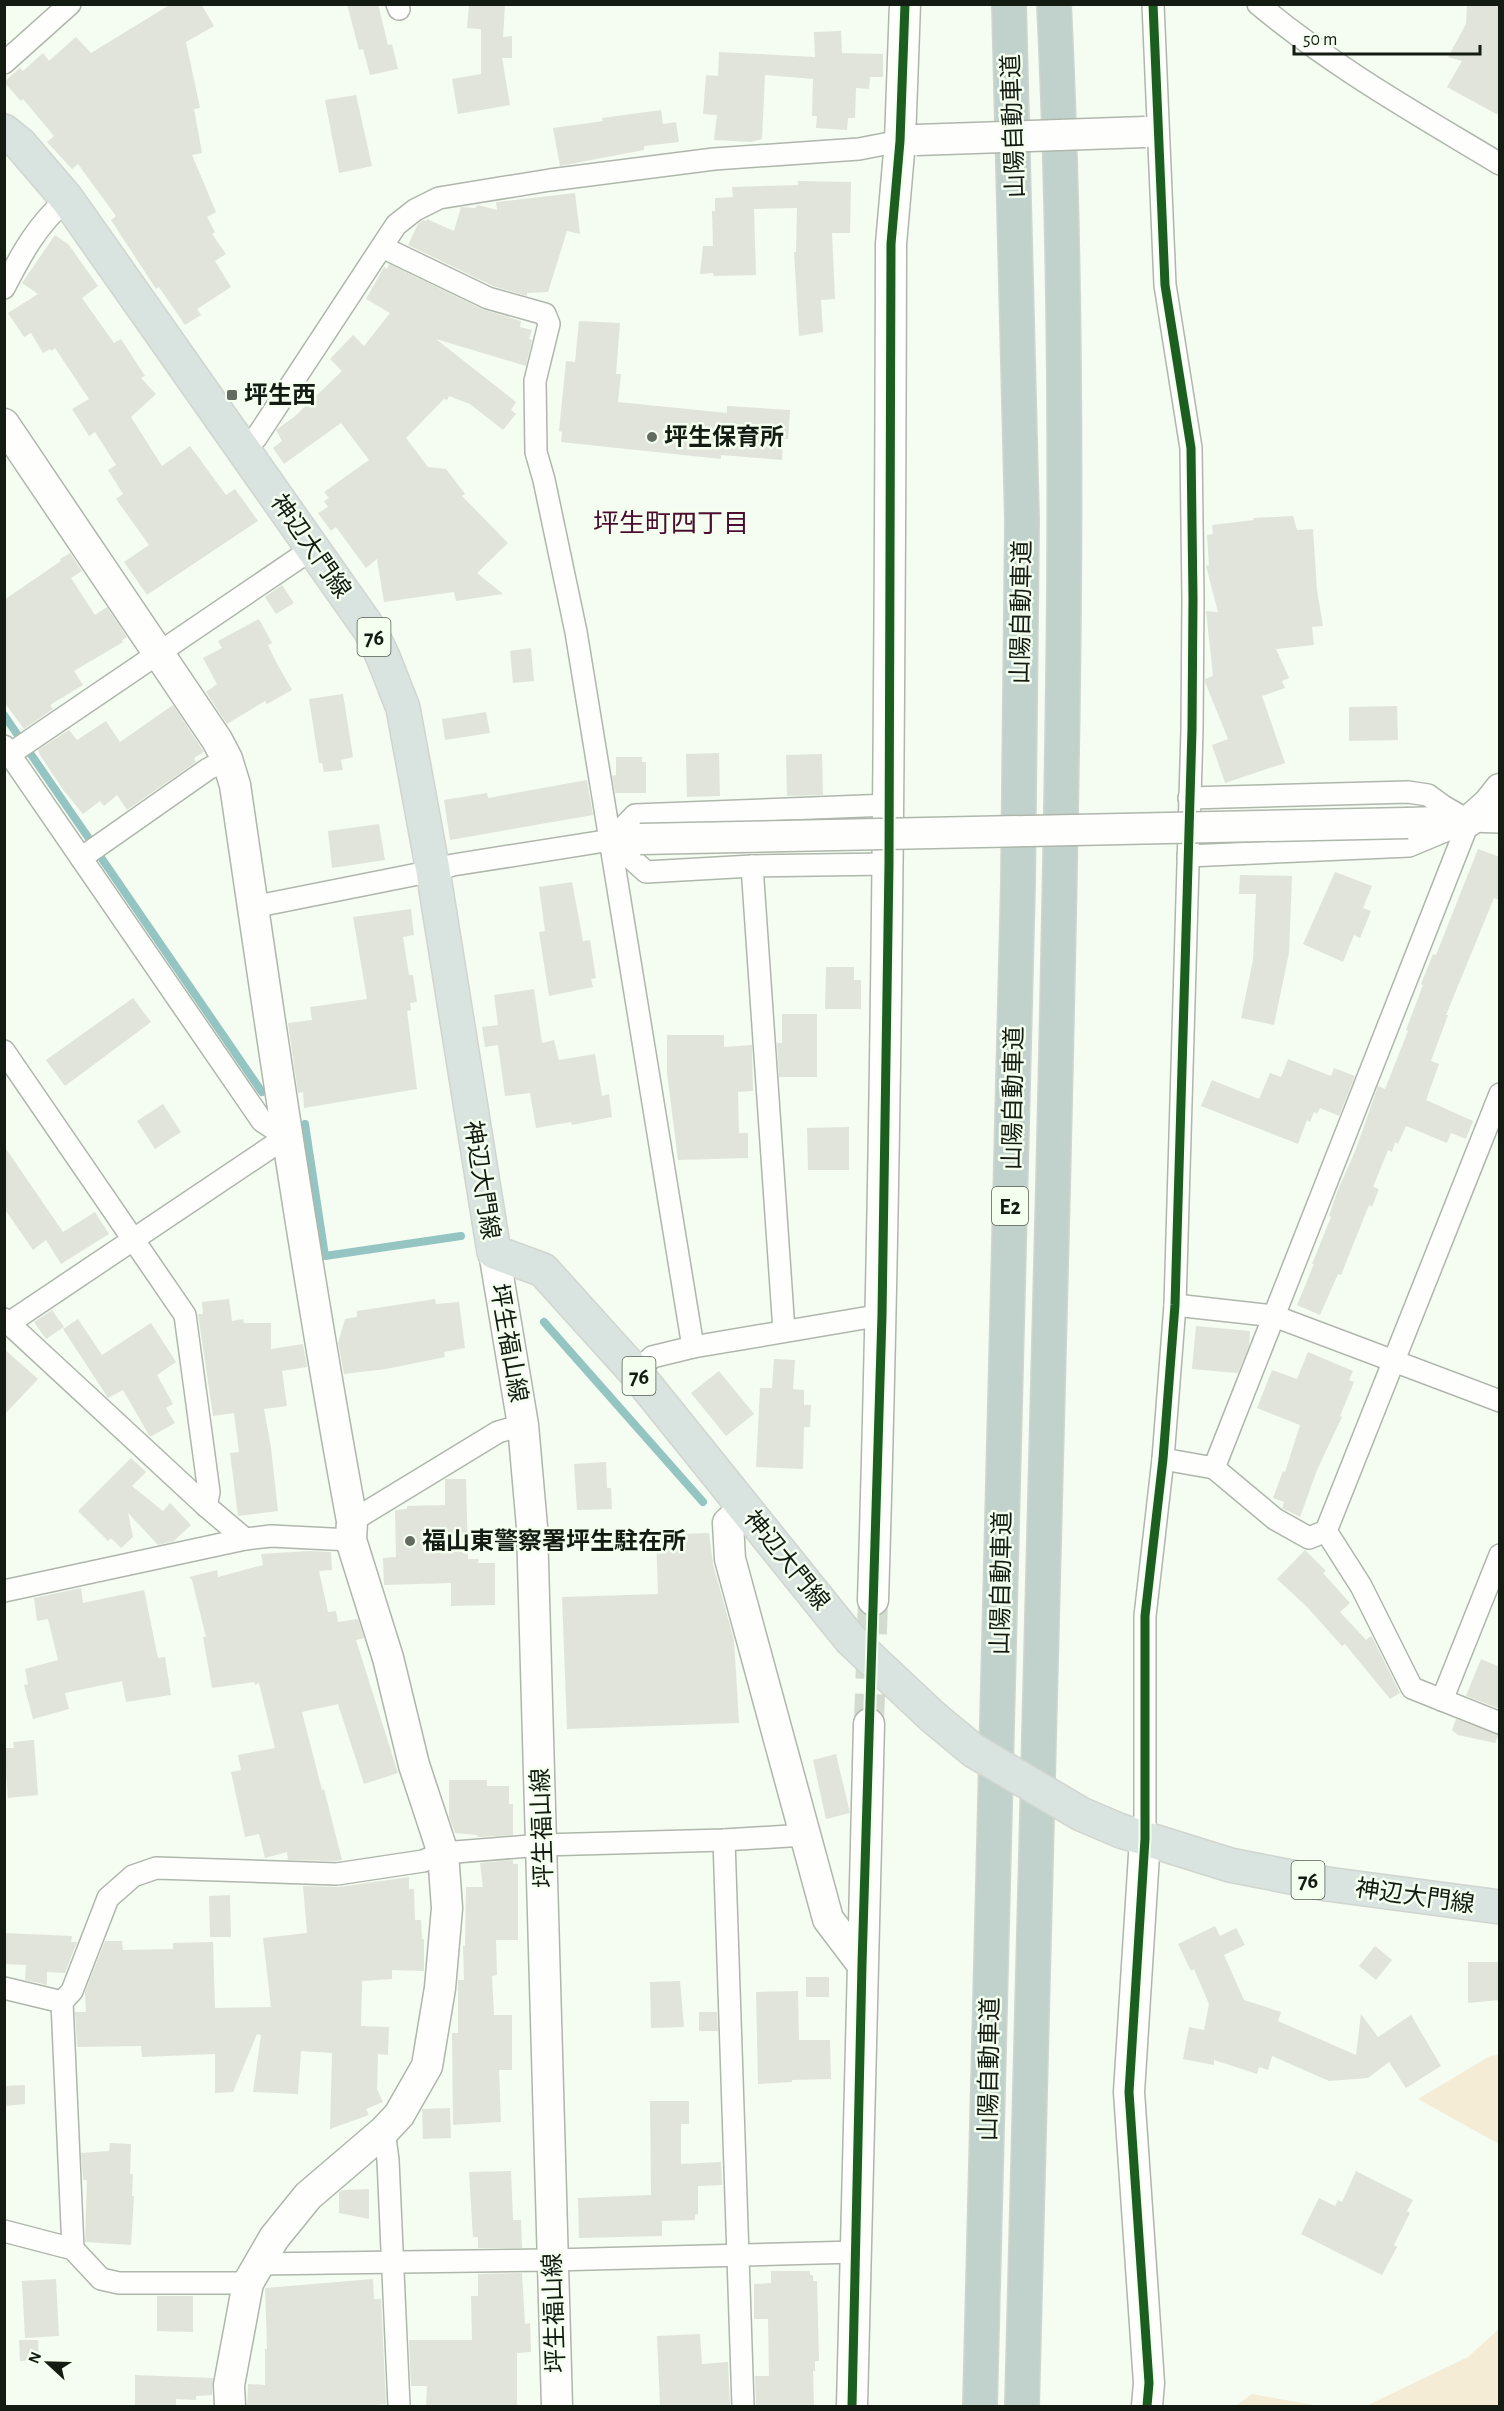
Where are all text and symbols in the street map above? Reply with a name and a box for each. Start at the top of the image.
scale bar [1294,18,1480,56]
text: 50 m [1303,31,1337,49]
street label: 山陽自動車道 [997,54,1029,198]
place label: 坪生西 [244,382,316,408]
marker: 坪生西 [225,388,239,402]
place label: 坪生保育所 [664,424,784,450]
marker: 坪生保育所 [645,430,659,444]
street label: 神辺大門線 [266,489,356,603]
district label: 坪生町四丁目 [593,510,749,537]
street label: 山陽自動車道 [1007,540,1035,684]
road number: 76 [358,618,391,656]
street label: 山陽自動車道 [999,1026,1027,1170]
street label: 神辺大門線 [460,1119,504,1241]
road number: E2 [992,1187,1028,1225]
street label: 坪生福山線 [486,1282,532,1404]
road number: 76 [622,1357,656,1395]
street label: 神辺大門線 [739,1505,835,1615]
street label: 山陽自動車道 [987,1511,1015,1655]
place label: 福山東警察署坪生駐在所 [422,1528,686,1554]
marker: 福山東警察署坪生駐在所 [403,1534,417,1548]
street label: 坪生福山線 [527,1768,557,1888]
road number: 76 [1292,1861,1324,1899]
street label: 神辺大門線 [1354,1875,1476,1917]
street label: 山陽自動車道 [975,1997,1003,2141]
street label: 坪生福山線 [539,2253,569,2373]
north arrow [18,2333,78,2393]
text: N [26,2350,45,2366]

